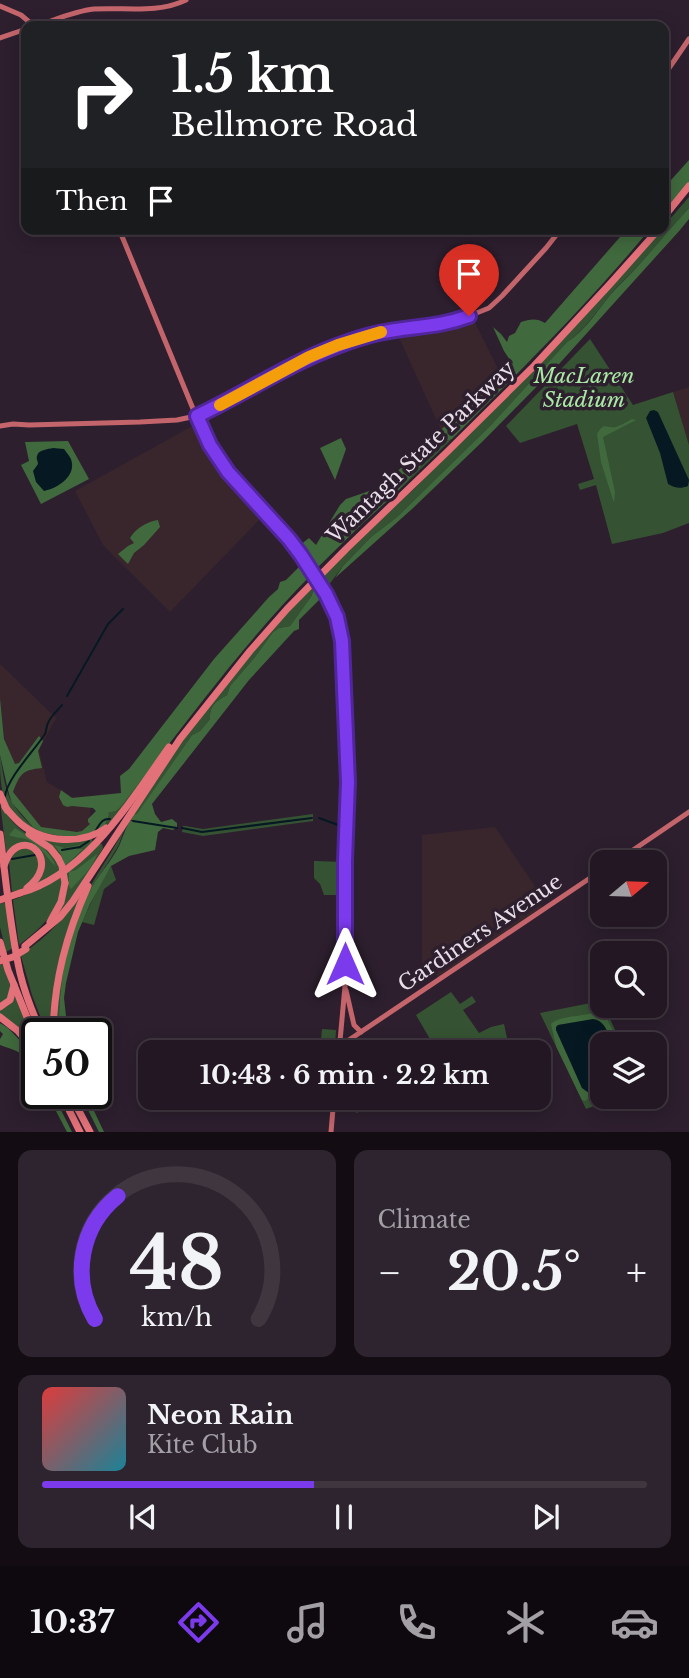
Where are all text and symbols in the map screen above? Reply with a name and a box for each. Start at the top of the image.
text: 1.5 km [171,44,334,105]
icon: right [56,49,147,140]
text: Bellmore Road [171,105,418,145]
icon: arrive [142,182,180,220]
text: Then [56,185,128,217]
pin [439,244,499,316]
icon: arrive [450,255,488,293]
street label: Wantagh State Parkway [321,355,521,549]
park label: MacLaren Stadium [533,363,634,413]
north arrow [590,850,667,928]
map controls [590,850,667,1109]
street label: Gardiners Avenue [393,868,567,998]
position arrow [308,927,382,1001]
button: search [590,941,667,1018]
speed limit sign: 50 [21,1018,112,1109]
button: layers [590,1032,667,1109]
text: 10:43 · 6 min · 2.2 km [200,1059,489,1091]
text: Climate [378,1206,471,1234]
text: 48 [129,1219,224,1310]
text: 20.5° [447,1240,581,1304]
text: − [378,1249,402,1296]
text: + [626,1249,647,1296]
text: km/h [141,1302,212,1333]
text: Neon Rain [147,1399,293,1431]
text: Kite Club [147,1431,258,1459]
icon: previous [124,1498,162,1536]
icon: pause [325,1498,363,1536]
icon: next [527,1498,565,1536]
icon: directions [174,1598,223,1647]
icon: music [283,1598,332,1647]
icon: phone [392,1598,441,1647]
icon: climate [501,1598,550,1647]
icon: car [610,1598,659,1647]
text: 10:37 [30,1602,114,1642]

